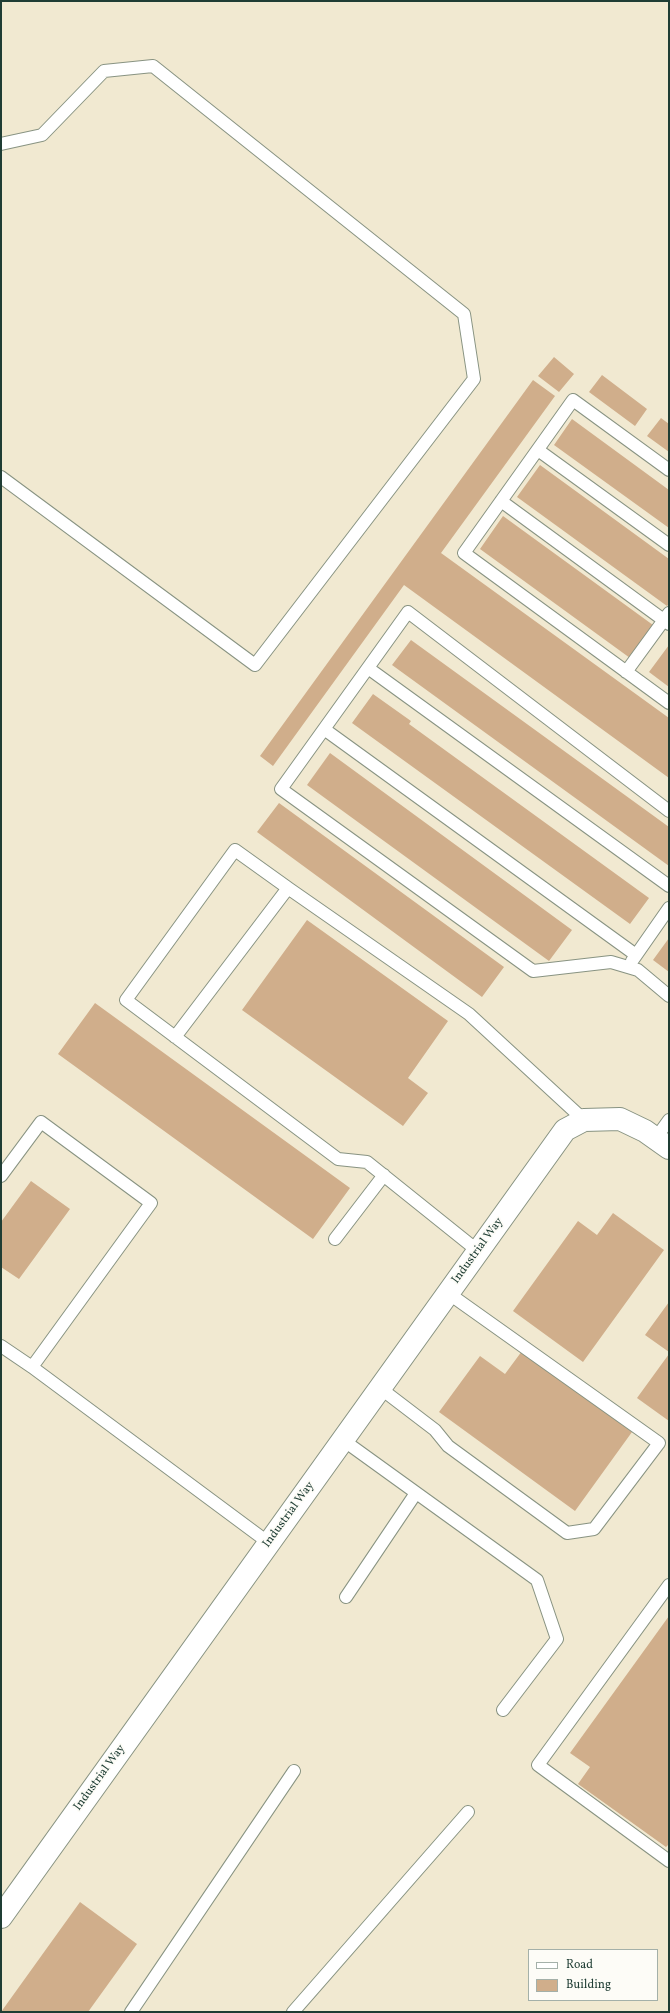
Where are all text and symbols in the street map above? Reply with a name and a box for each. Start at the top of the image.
street label: Industrial Way [449,1215,507,1287]
street label: Industrial Way [260,1479,318,1551]
street label: Industrial Way [71,1742,129,1814]
legend [528,1949,658,2001]
text: Road [566,1957,593,1973]
text: Building [566,1977,611,1993]

